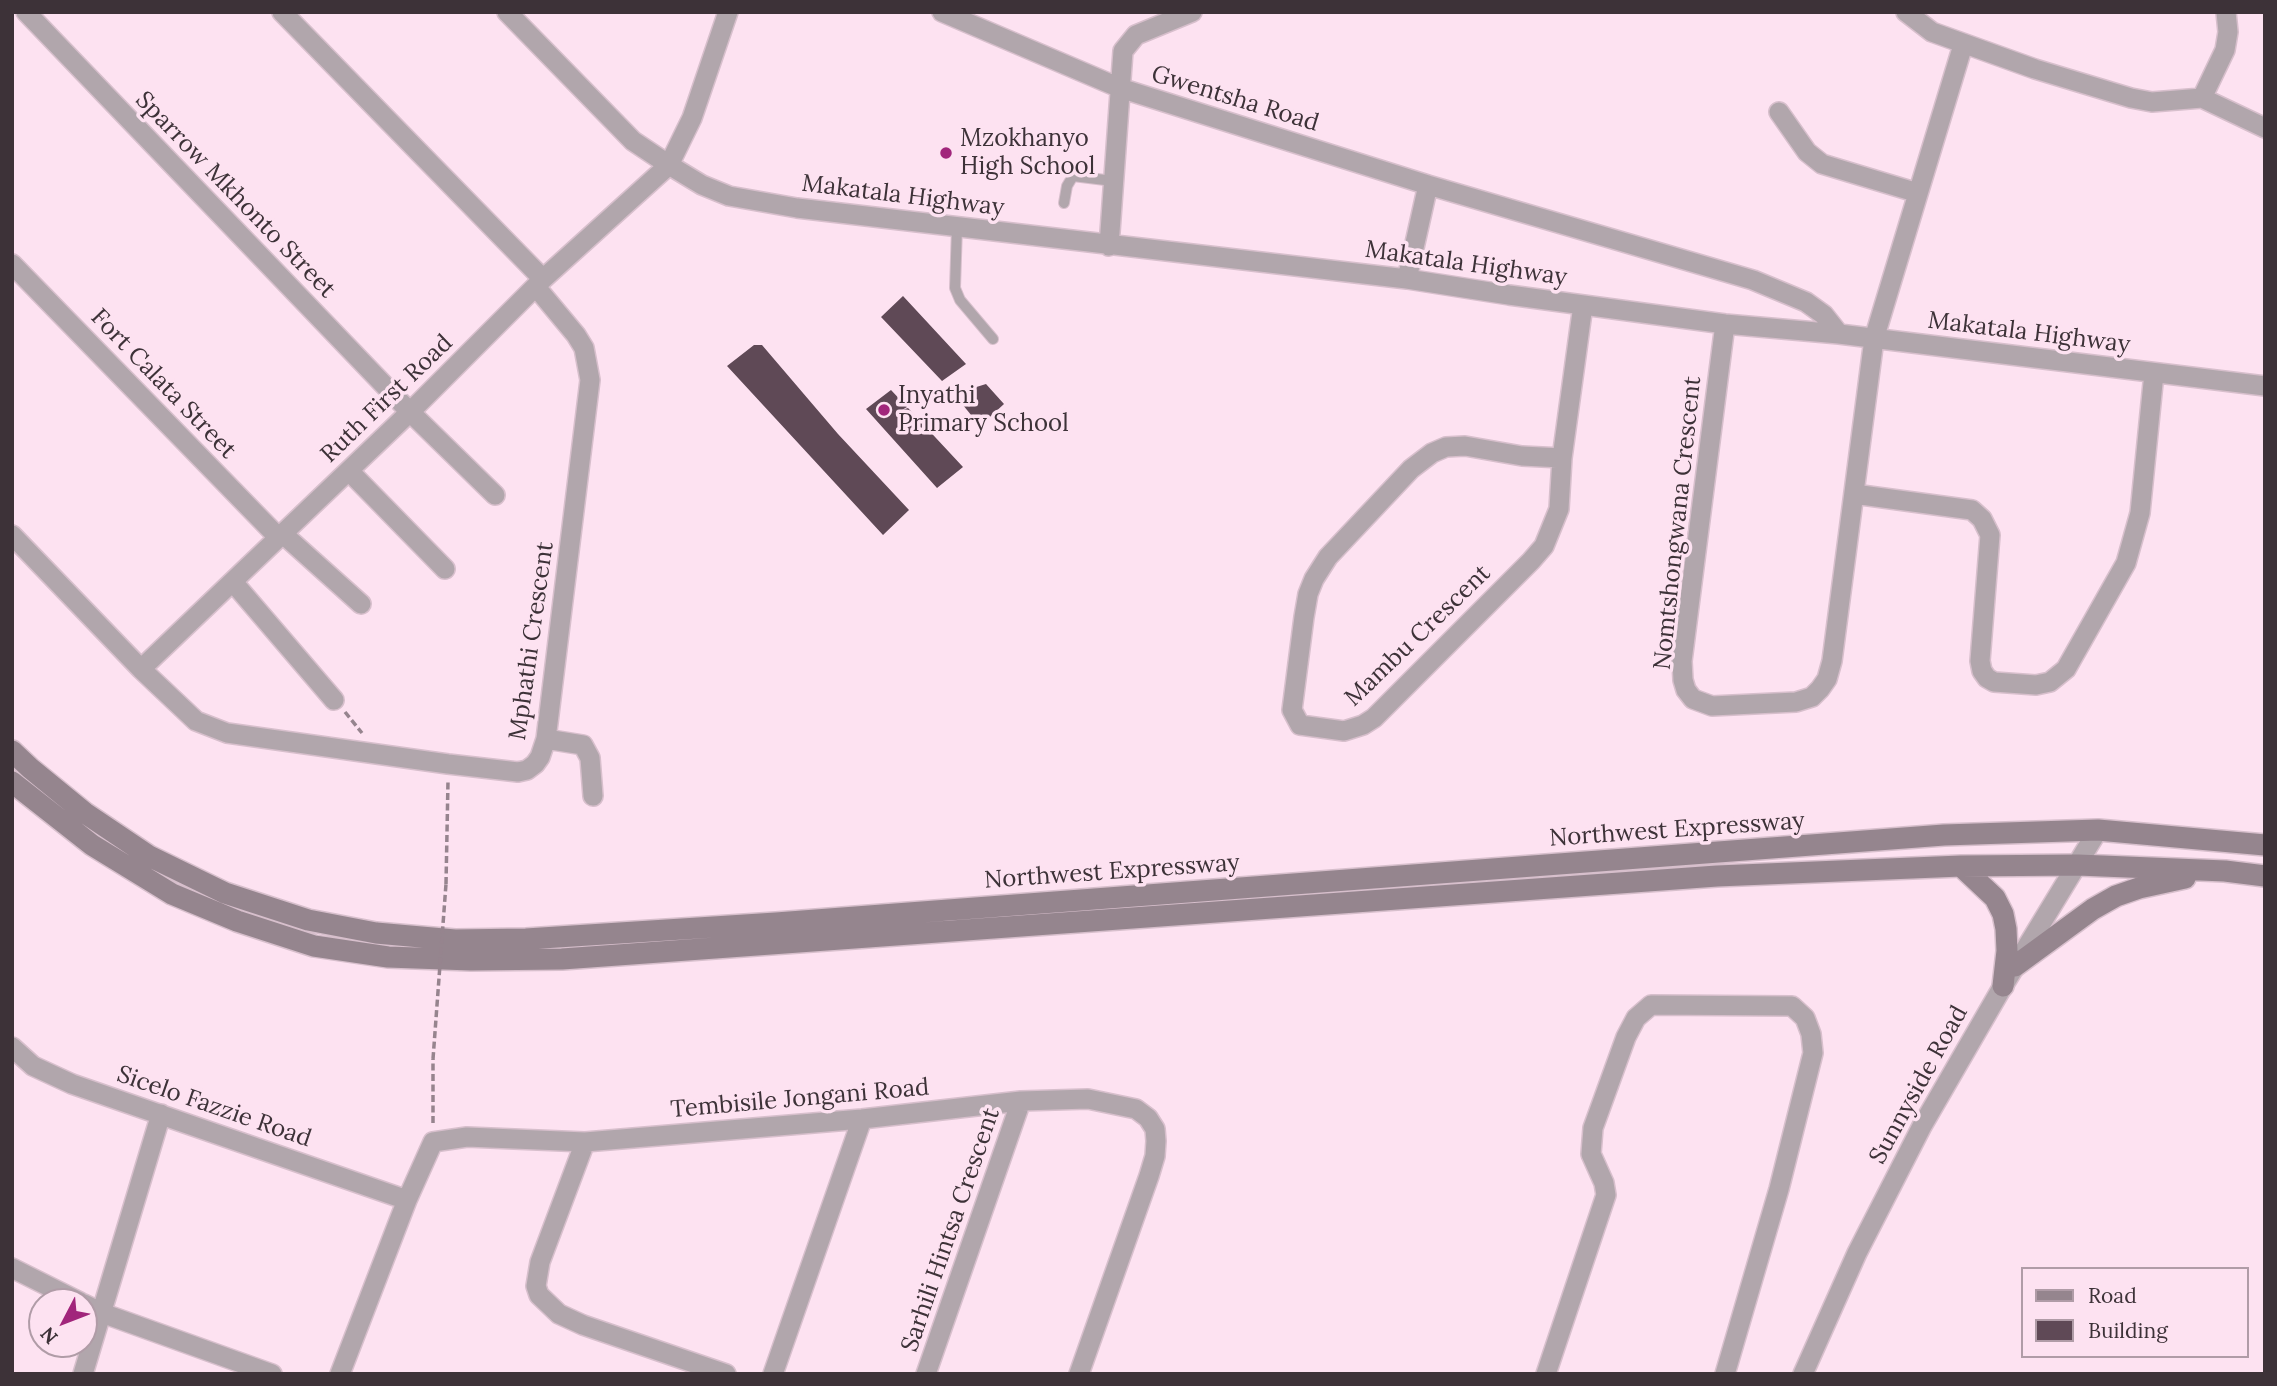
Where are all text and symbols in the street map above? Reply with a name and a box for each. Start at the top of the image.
street label: Gwentsha Road [1148,60,1322,138]
street label: Sparrow Mkhonto Street [129,86,341,304]
place label: Mzokhanyo High School [960,125,1095,181]
marker: Mzokhanyo High School [938,145,954,161]
street label: Makatala Highway [800,169,1006,223]
street label: Makatala Highway [1363,236,1569,292]
street label: Fort Calata Street [84,303,242,465]
street label: Makatala Highway [1926,306,2132,360]
street label: Ruth First Road [315,329,459,469]
street label: Nomtshongwana Crescent [1648,375,1708,671]
place label: Inyathi Primary School [898,382,1069,438]
marker: Inyathi Primary School [876,402,892,418]
street label: Mphathi Crescent [504,540,560,742]
street label: Mambu Crescent [1339,559,1497,713]
street label: Northwest Expressway [1548,807,1806,853]
street label: Northwest Expressway [983,849,1241,895]
street label: Sunnyside Road [1864,1001,1974,1169]
street label: Sicelo Fazzie Road [113,1060,315,1154]
street label: Tembisile Jongani Road [670,1073,930,1125]
street label: Sarhili Hintsa Crescent [896,1104,1006,1356]
legend [2022,1267,2249,1358]
text: Road [2088,1282,2137,1309]
north arrow [28,1288,98,1358]
text: Building [2088,1317,2168,1344]
text: N [35,1322,63,1349]

